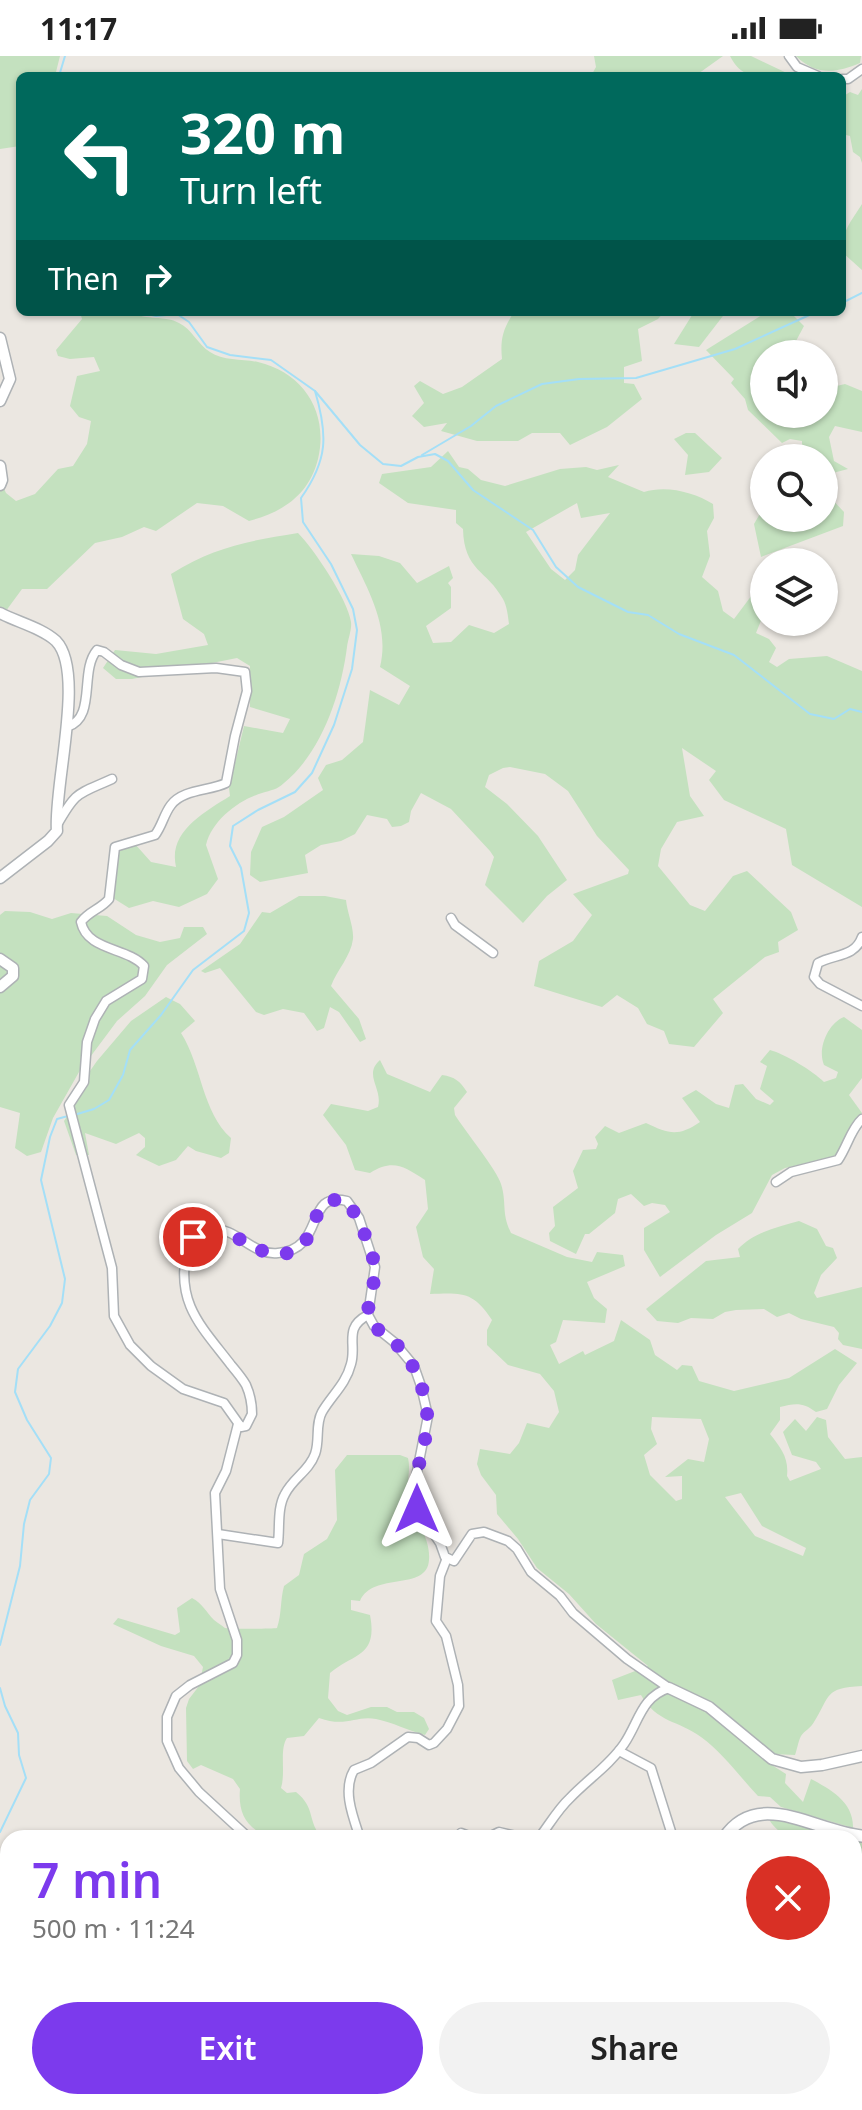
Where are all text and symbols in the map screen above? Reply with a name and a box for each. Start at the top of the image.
text: 11:17 [40,8,117,49]
text: 320 m [180,94,345,170]
icon: left [48,104,152,208]
text: Turn left [180,166,322,215]
icon: right [135,256,179,300]
text: Then [48,258,119,299]
map controls [750,340,838,636]
button: sound [750,340,838,428]
button: search [750,444,838,532]
button: layers [750,548,838,636]
pin [159,1203,227,1271]
icon: arrive [171,1215,215,1259]
position arrow [375,1467,459,1551]
text: 7 min [32,1847,162,1912]
button: close [746,1856,830,1940]
text: 500 m · 11:24 [32,1910,195,1946]
button: Exit [32,2002,423,2094]
button: Share [439,2002,830,2094]

